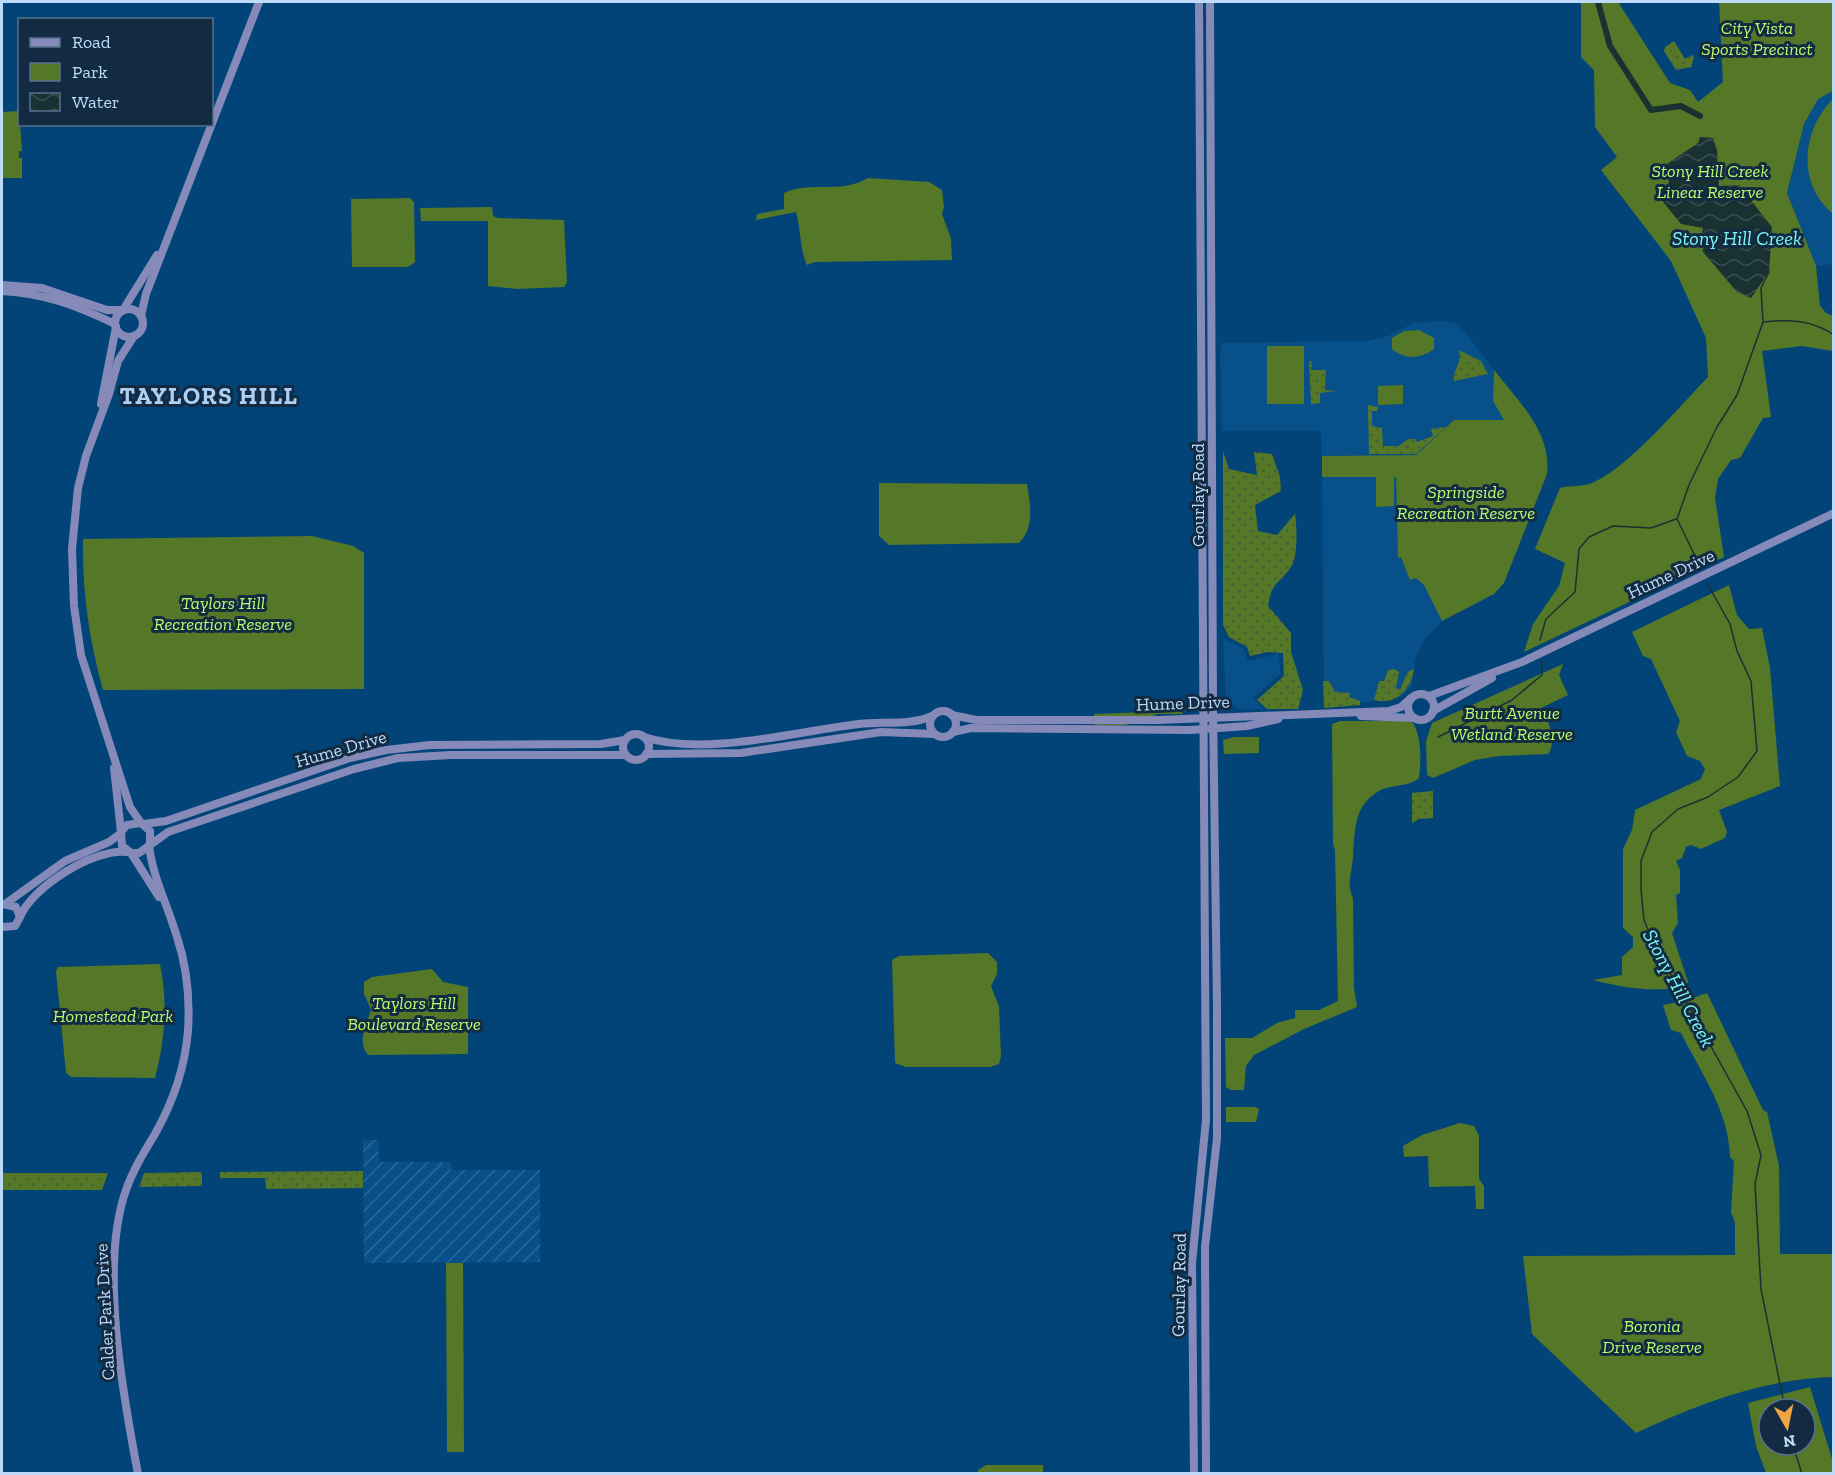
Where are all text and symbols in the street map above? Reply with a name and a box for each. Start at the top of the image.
park label: City Vista Sports Precinct [1701,17,1813,60]
legend [18,18,213,126]
text: Road [72,31,111,53]
text: Park [72,61,108,83]
text: Water [72,91,119,113]
park label: Stony Hill Creek Linear Reserve [1652,160,1769,203]
water label: Stony Hill Creek [1672,226,1802,250]
district label: TAYLORS HILL [120,381,299,410]
street label: Gourlay Road [1187,443,1209,547]
park label: Springside Recreation Reserve [1397,481,1535,524]
street label: Hume Drive [1624,544,1718,604]
park label: Taylors Hill Recreation Reserve [154,592,292,635]
street label: Hume Drive [1136,690,1230,716]
park label: Burtt Avenue Wetland Reserve [1451,702,1573,745]
street label: Hume Drive [293,726,389,772]
water label: Stony Hill Creek [1638,925,1720,1051]
park label: Taylors Hill Boulevard Reserve [347,992,481,1035]
park label: Homestead Park [53,1005,173,1027]
street label: Gourlay Road [1167,1233,1191,1337]
street label: Calder Park Drive [90,1243,120,1381]
park label: Boronia Drive Reserve [1602,1315,1702,1358]
north arrow [1757,1397,1817,1457]
text: N [1782,1431,1797,1452]

